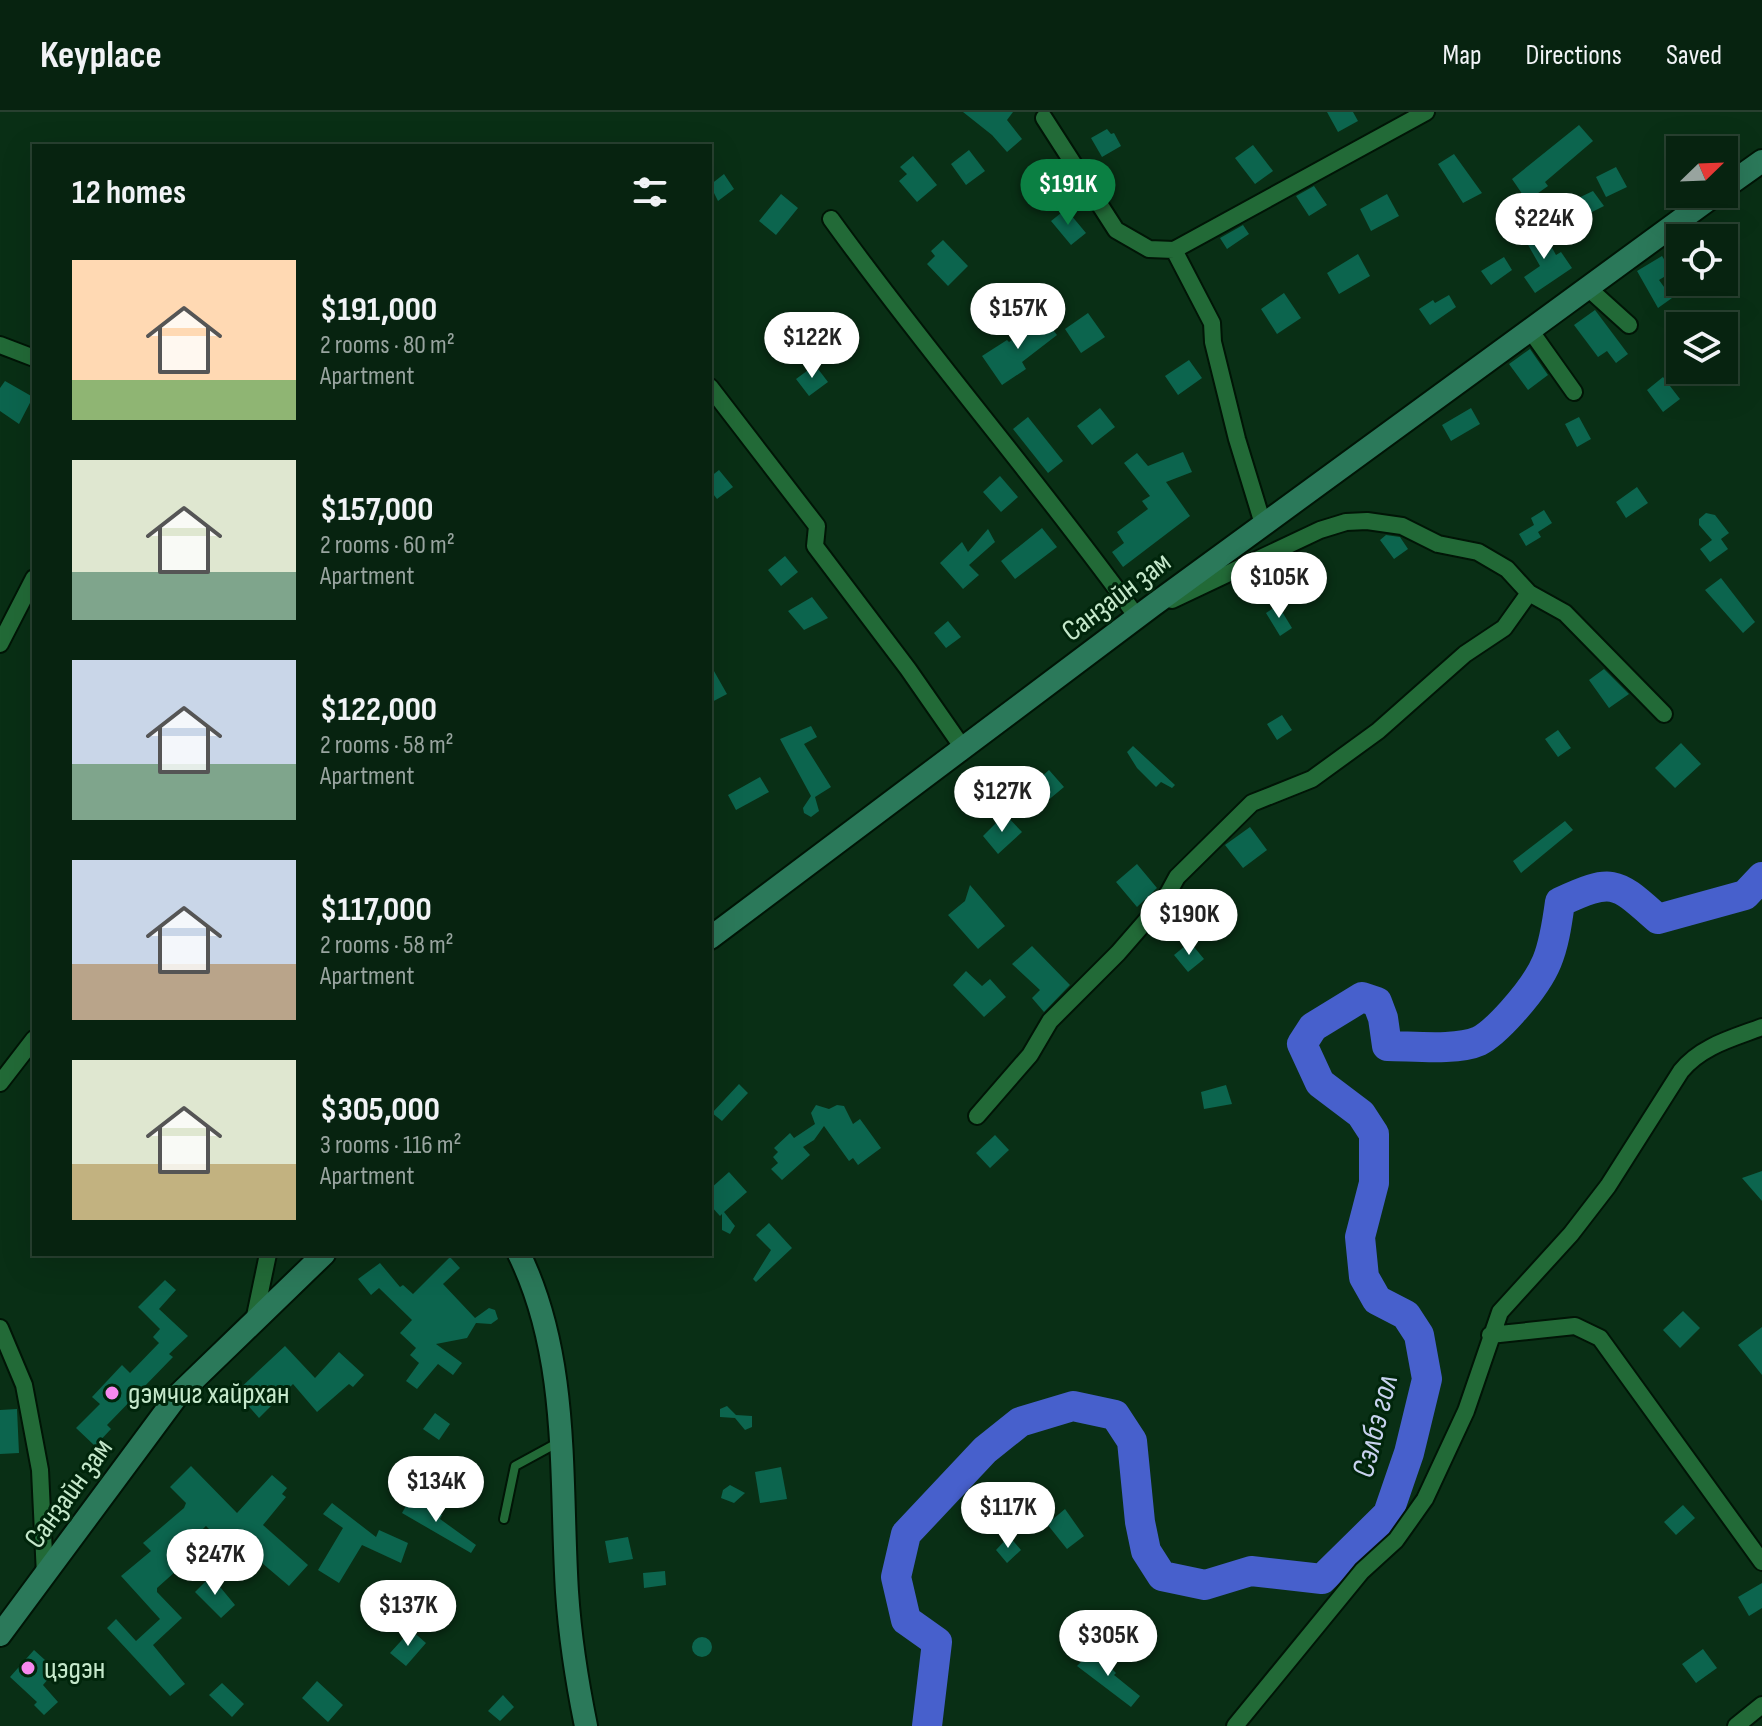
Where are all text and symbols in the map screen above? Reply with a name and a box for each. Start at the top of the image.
text: Keyplace [40,33,162,78]
text: Map [1443,39,1482,72]
text: Directions [1526,39,1622,72]
text: Saved [1666,39,1722,72]
north arrow [1666,136,1738,208]
map controls [1666,136,1738,384]
pin: $191K [1012,159,1124,227]
text: $191K [1038,169,1098,200]
icon: filters [628,170,672,214]
text: 12 homes [72,172,186,213]
pin: $224K [1488,193,1600,261]
text: $224K [1514,203,1574,234]
button: locate [1666,224,1738,296]
pin: $157K [962,283,1074,351]
text: $191,000 [320,289,437,330]
icon: home [136,292,232,388]
text: $157K [988,293,1048,324]
pin: $122K [756,312,868,380]
button: layers [1666,312,1738,384]
text: $122K [782,322,842,353]
text: 2 rooms · 80 m² [320,330,455,361]
text: Apartment [320,361,414,392]
text: $157,000 [320,489,433,530]
icon: home [136,492,232,588]
text: 2 rooms · 60 m² [320,530,455,561]
street label: Санзайн зам [1055,544,1178,649]
pin: $105K [1223,552,1335,620]
text: Apartment [320,561,414,592]
text: $105K [1249,562,1309,593]
text: $122,000 [320,689,437,730]
icon: home [136,692,232,788]
text: 2 rooms · 58 m² [320,730,454,761]
text: Apartment [320,761,414,792]
pin: $127K [946,766,1058,834]
text: $127K [972,776,1032,807]
text: $117,000 [320,889,432,930]
pin: $190K [1133,889,1245,957]
icon: home [136,892,232,988]
text: $190K [1158,899,1220,930]
text: 2 rooms · 58 m² [320,930,454,961]
text: Apartment [320,961,414,992]
text: $305,000 [320,1089,440,1130]
icon: home [136,1092,232,1188]
text: 3 rooms · 116 m² [320,1130,462,1161]
text: Apartment [320,1161,414,1192]
water label: Сэлбэ гол [1344,1371,1407,1482]
place label: дэмчиг хайрхан [128,1376,290,1412]
marker: дэмчиг хайрхан [103,1384,121,1402]
street label: Санзайн зам [17,1432,121,1556]
pin: $134K [380,1456,492,1524]
text: $134K [406,1466,466,1497]
pin: $117K [952,1482,1064,1550]
text: $117K [979,1492,1037,1523]
pin: $247K [159,1529,271,1597]
text: $247K [185,1539,245,1570]
pin: $137K [352,1580,464,1648]
text: $137K [378,1590,438,1621]
pin: $305K [1052,1610,1164,1678]
text: $305K [1077,1620,1139,1651]
place label: цэдэн [44,1651,105,1687]
marker: цэдэн [19,1659,37,1677]

